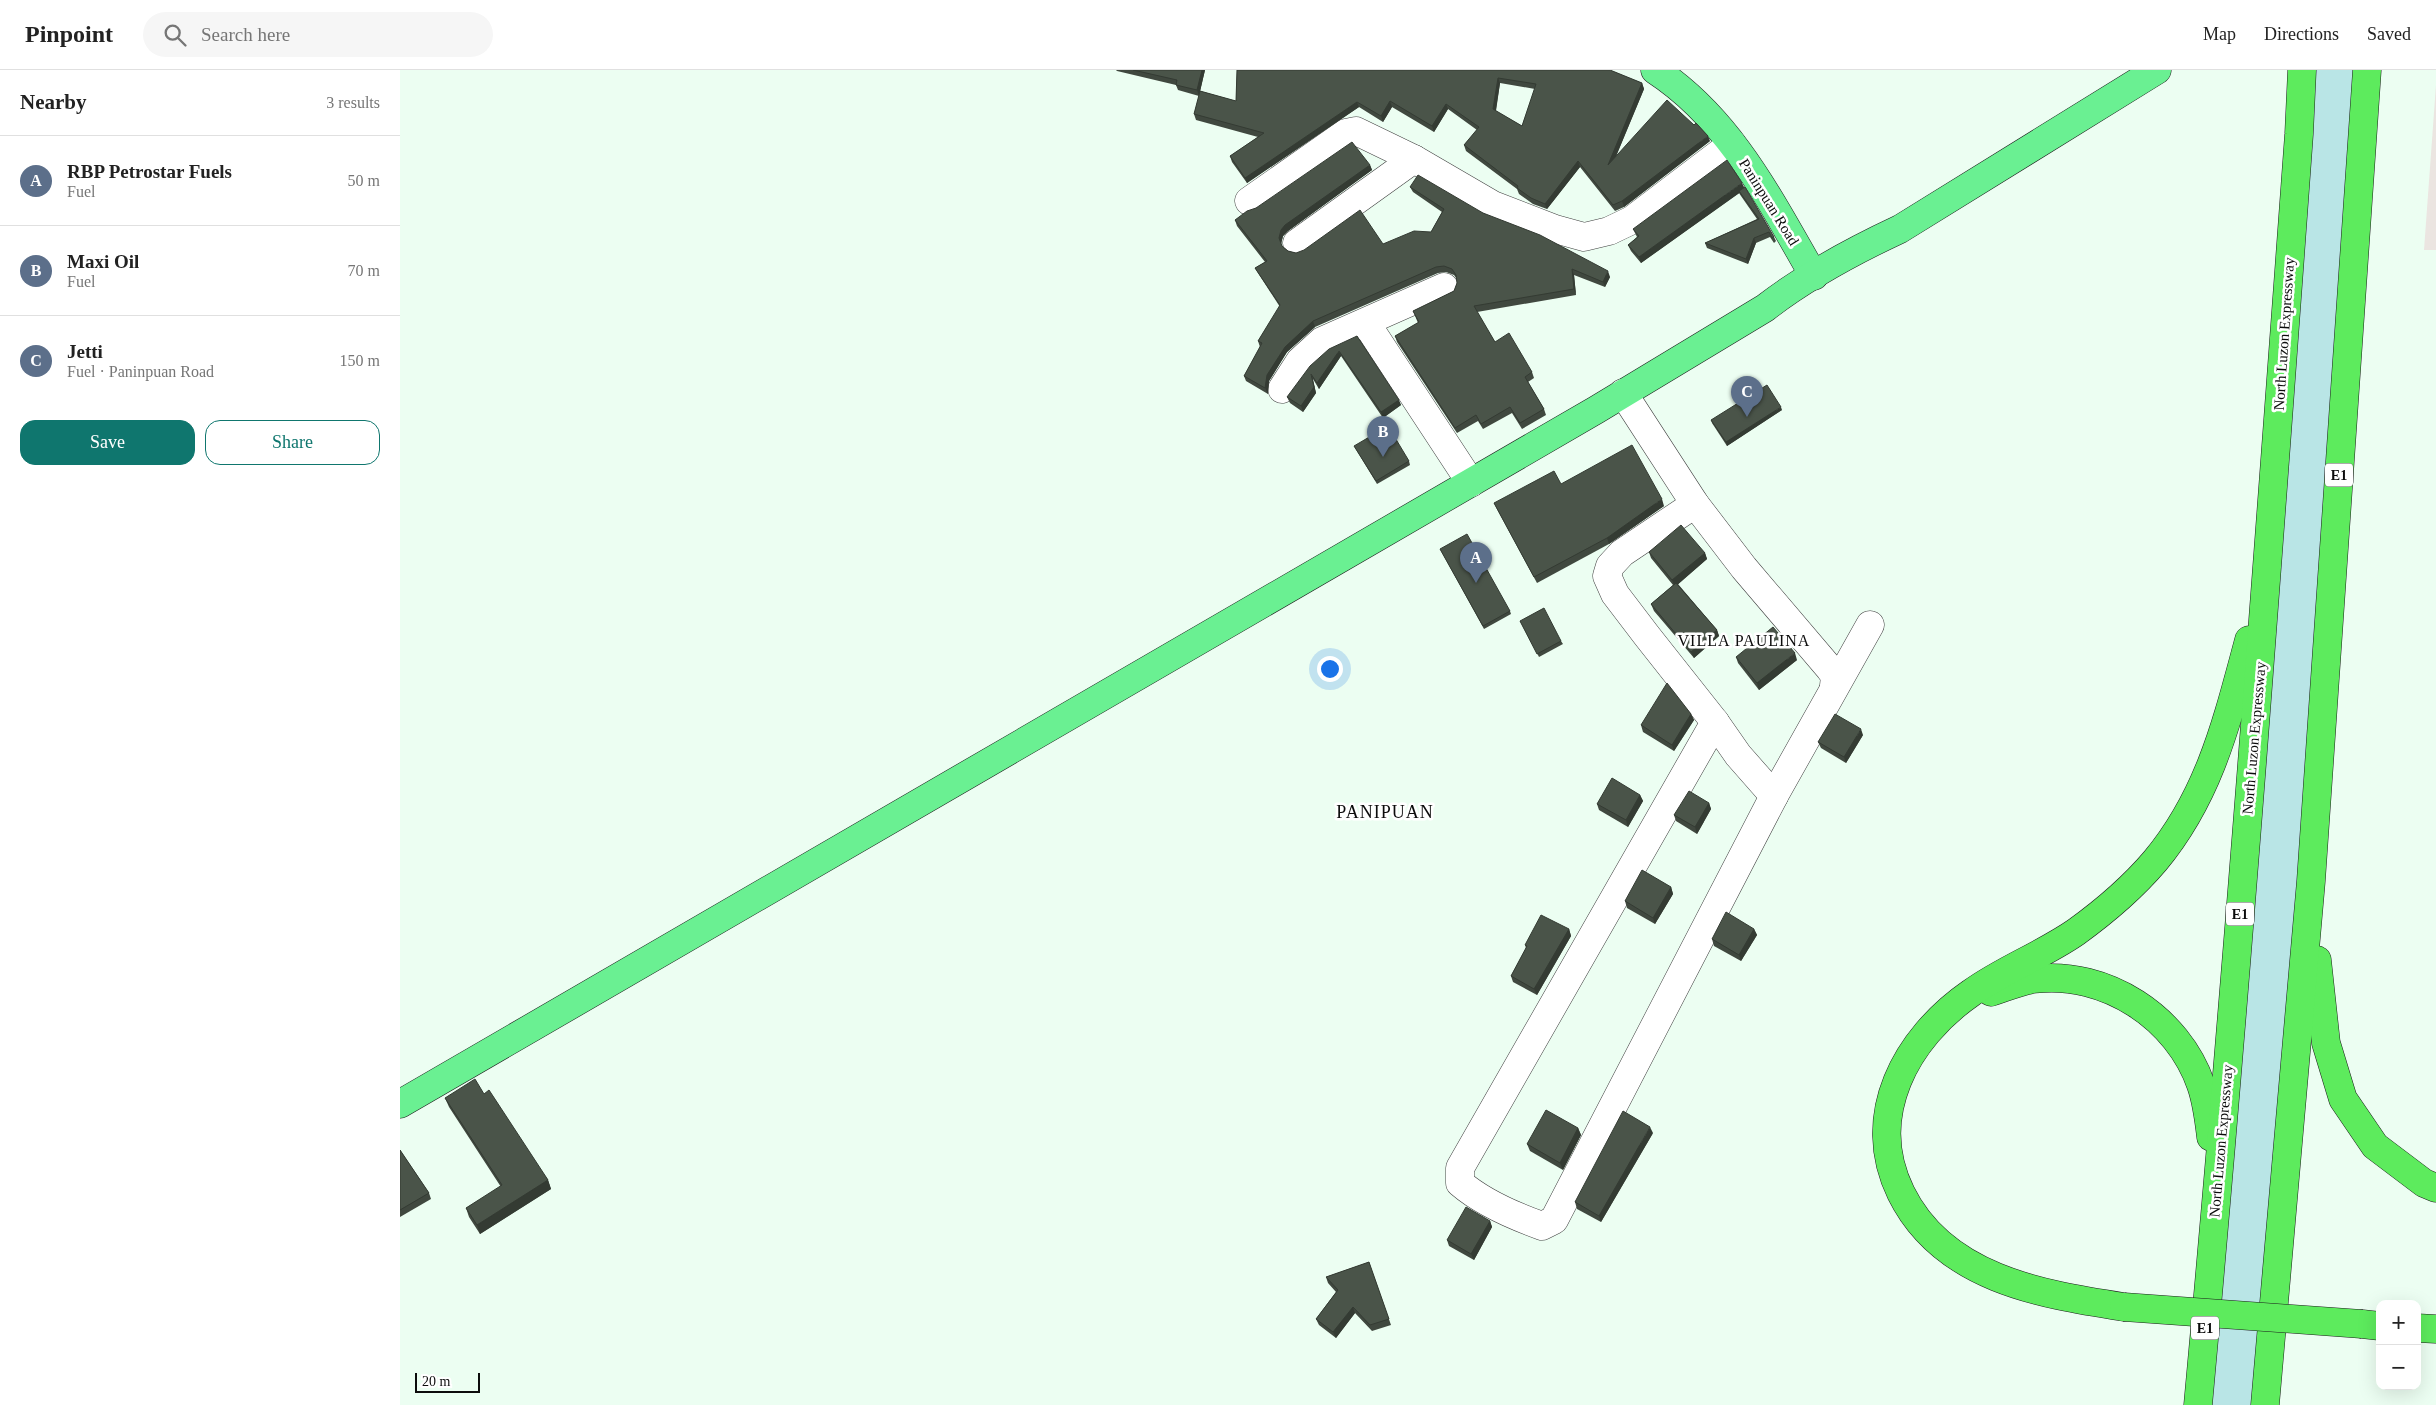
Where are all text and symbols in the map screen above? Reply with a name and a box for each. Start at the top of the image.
search box [143,12,493,57]
text: Pinpoint [25,21,113,47]
icon: search [161,21,189,49]
text: Search here [201,24,290,45]
text: Map [2203,24,2236,44]
text: Directions [2264,24,2339,44]
text: Saved [2367,24,2411,44]
text: Nearby [20,90,87,114]
text: 3 results [326,94,380,111]
street label: Paninpuan Road [1736,156,1802,249]
text: RBP Petrostar Fuels [67,161,232,182]
text: A [30,172,42,189]
text: 50 m [348,172,380,189]
text: Fuel [67,183,95,200]
text: Maxi Oil [67,251,139,272]
street label: North Luzon Expressway [2271,256,2297,411]
text: B [31,262,41,279]
text: 70 m [348,262,380,279]
text: Fuel [67,273,95,290]
text: Jetti [67,341,103,362]
text: C [30,352,42,369]
text: 150 m [340,352,380,369]
text: Fuel · Paninpuan Road [67,363,214,380]
pin: C [1731,376,1763,417]
pin: B [1367,416,1399,457]
button: Save [20,420,195,465]
button: Share [205,420,380,465]
road number: E1 [2325,464,2353,486]
pin: A [1460,542,1492,583]
district label: VILLA PAULINA [1678,632,1810,649]
your location [1317,656,1343,682]
street label: North Luzon Expressway [2239,660,2269,815]
district label: PANIPUAN [1336,802,1434,822]
road number: E1 [2226,902,2254,926]
street label: North Luzon Expressway [2206,1063,2236,1218]
map controls [2376,1300,2421,1390]
button: + [2376,1300,2421,1345]
road number: E1 [2191,1316,2219,1340]
button: − [2376,1345,2421,1390]
scale bar [415,1370,480,1393]
text: 20 m [422,1374,450,1389]

